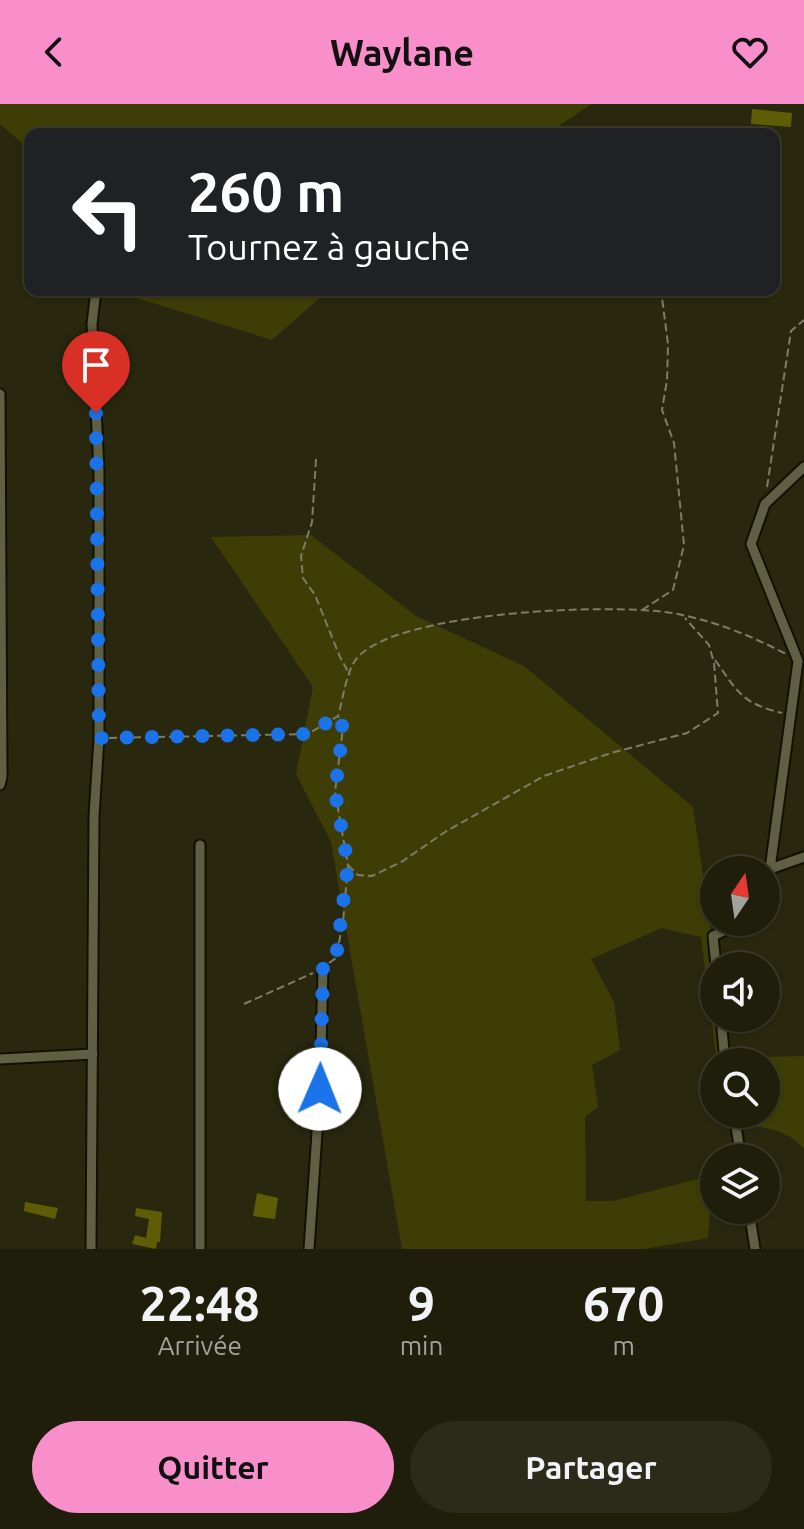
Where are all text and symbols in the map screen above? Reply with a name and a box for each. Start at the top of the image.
icon: back [32,30,76,74]
icon: heart [728,30,772,74]
text: Waylane [330,32,474,73]
icon: left [56,160,160,264]
text: 260 m [188,160,344,223]
text: Tournez à gauche [188,226,470,267]
pin [62,331,130,413]
icon: arrive [74,343,118,387]
north arrow [700,856,780,936]
map controls [700,856,780,1224]
button: sound [700,952,780,1032]
position arrow [278,1047,362,1131]
button: search [700,1048,780,1128]
button: layers [700,1144,780,1224]
text: 22:48 [140,1276,260,1330]
text: 9 [408,1276,435,1330]
text: 670 [583,1276,664,1330]
text: Arrivée [158,1331,242,1360]
text: min [400,1331,443,1360]
text: m [612,1331,635,1360]
button: Quitter [32,1421,394,1513]
button: Partager [410,1421,772,1513]

